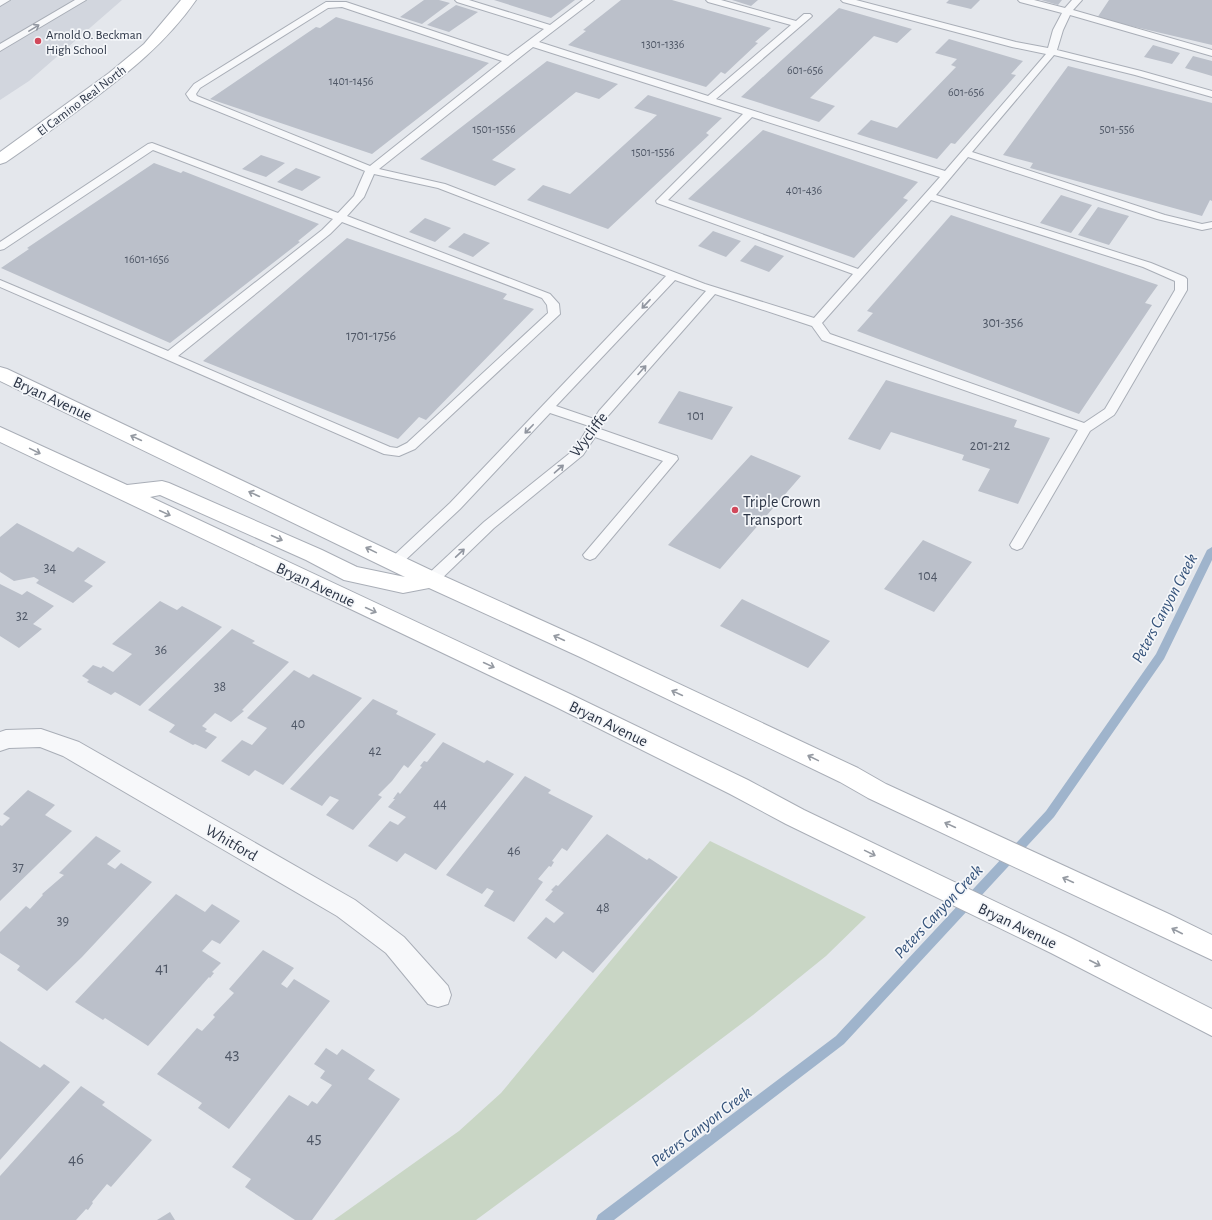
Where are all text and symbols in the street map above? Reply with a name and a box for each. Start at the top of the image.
one-way arrow [28,24,40,32]
place label: Arnold O. Beckman High School [46,29,142,57]
marker: Arnold O. Beckman High School [33,36,43,46]
house number: 1301-1336 [642,38,685,50]
street label: El Camino Real North [35,64,129,139]
house number: 601-656 [787,64,823,76]
house number: 1401-1456 [329,75,374,87]
house number: 601-656 [948,86,984,98]
house number: 1501-1556 [472,123,516,135]
house number: 501-556 [1100,123,1135,135]
house number: 1501-1556 [631,146,675,158]
house number: 401-436 [786,184,822,196]
house number: 1601-1656 [125,253,170,265]
one-way arrow [641,299,651,309]
house number: 301-356 [983,316,1023,330]
house number: 1701-1756 [346,329,396,343]
one-way arrow [637,365,647,375]
street label: Bryan Avenue [10,374,95,425]
street label: Wycliffe [567,409,611,460]
house number: 101 [687,409,705,423]
one-way arrow [524,424,533,434]
one-way arrow [131,434,143,441]
house number: 201-212 [970,439,1010,453]
one-way arrow [29,448,41,455]
one-way arrow [554,464,564,474]
one-way arrow [248,490,260,497]
place label: Triple Crown Transport [743,494,821,528]
marker: Triple Crown Transport [730,505,740,515]
one-way arrow [159,510,171,517]
one-way arrow [270,535,282,542]
one-way arrow [365,546,377,553]
one-way arrow [455,548,465,558]
water label: Peters Canyon Creek [1128,551,1200,666]
street label: Bryan Avenue [273,560,358,611]
house number: 34 [44,561,57,575]
house number: 104 [919,569,938,583]
one-way arrow [365,607,377,614]
house number: 32 [16,609,28,623]
one-way arrow [554,634,566,641]
house number: 36 [155,643,167,657]
one-way arrow [483,662,495,669]
house number: 38 [214,680,226,694]
one-way arrow [671,689,683,696]
street label: Bryan Avenue [566,698,650,751]
house number: 40 [291,717,305,731]
house number: 42 [368,744,382,758]
one-way arrow [808,754,820,762]
house number: 44 [433,797,447,811]
one-way arrow [944,821,956,828]
street label: Whitford [203,822,260,864]
house number: 46 [507,844,521,858]
one-way arrow [863,850,875,857]
house number: 37 [12,860,24,874]
water label: Peters Canyon Creek [891,861,986,961]
one-way arrow [1062,876,1074,883]
street label: Bryan Avenue [975,900,1059,953]
house number: 48 [596,901,610,915]
house number: 39 [57,914,69,928]
one-way arrow [1171,927,1183,934]
house number: 41 [155,959,169,976]
one-way arrow [1089,960,1101,967]
house number: 43 [224,1045,240,1062]
water label: Peters Canyon Creek [648,1083,755,1170]
house number: 45 [306,1129,322,1146]
house number: 46 [68,1150,84,1167]

